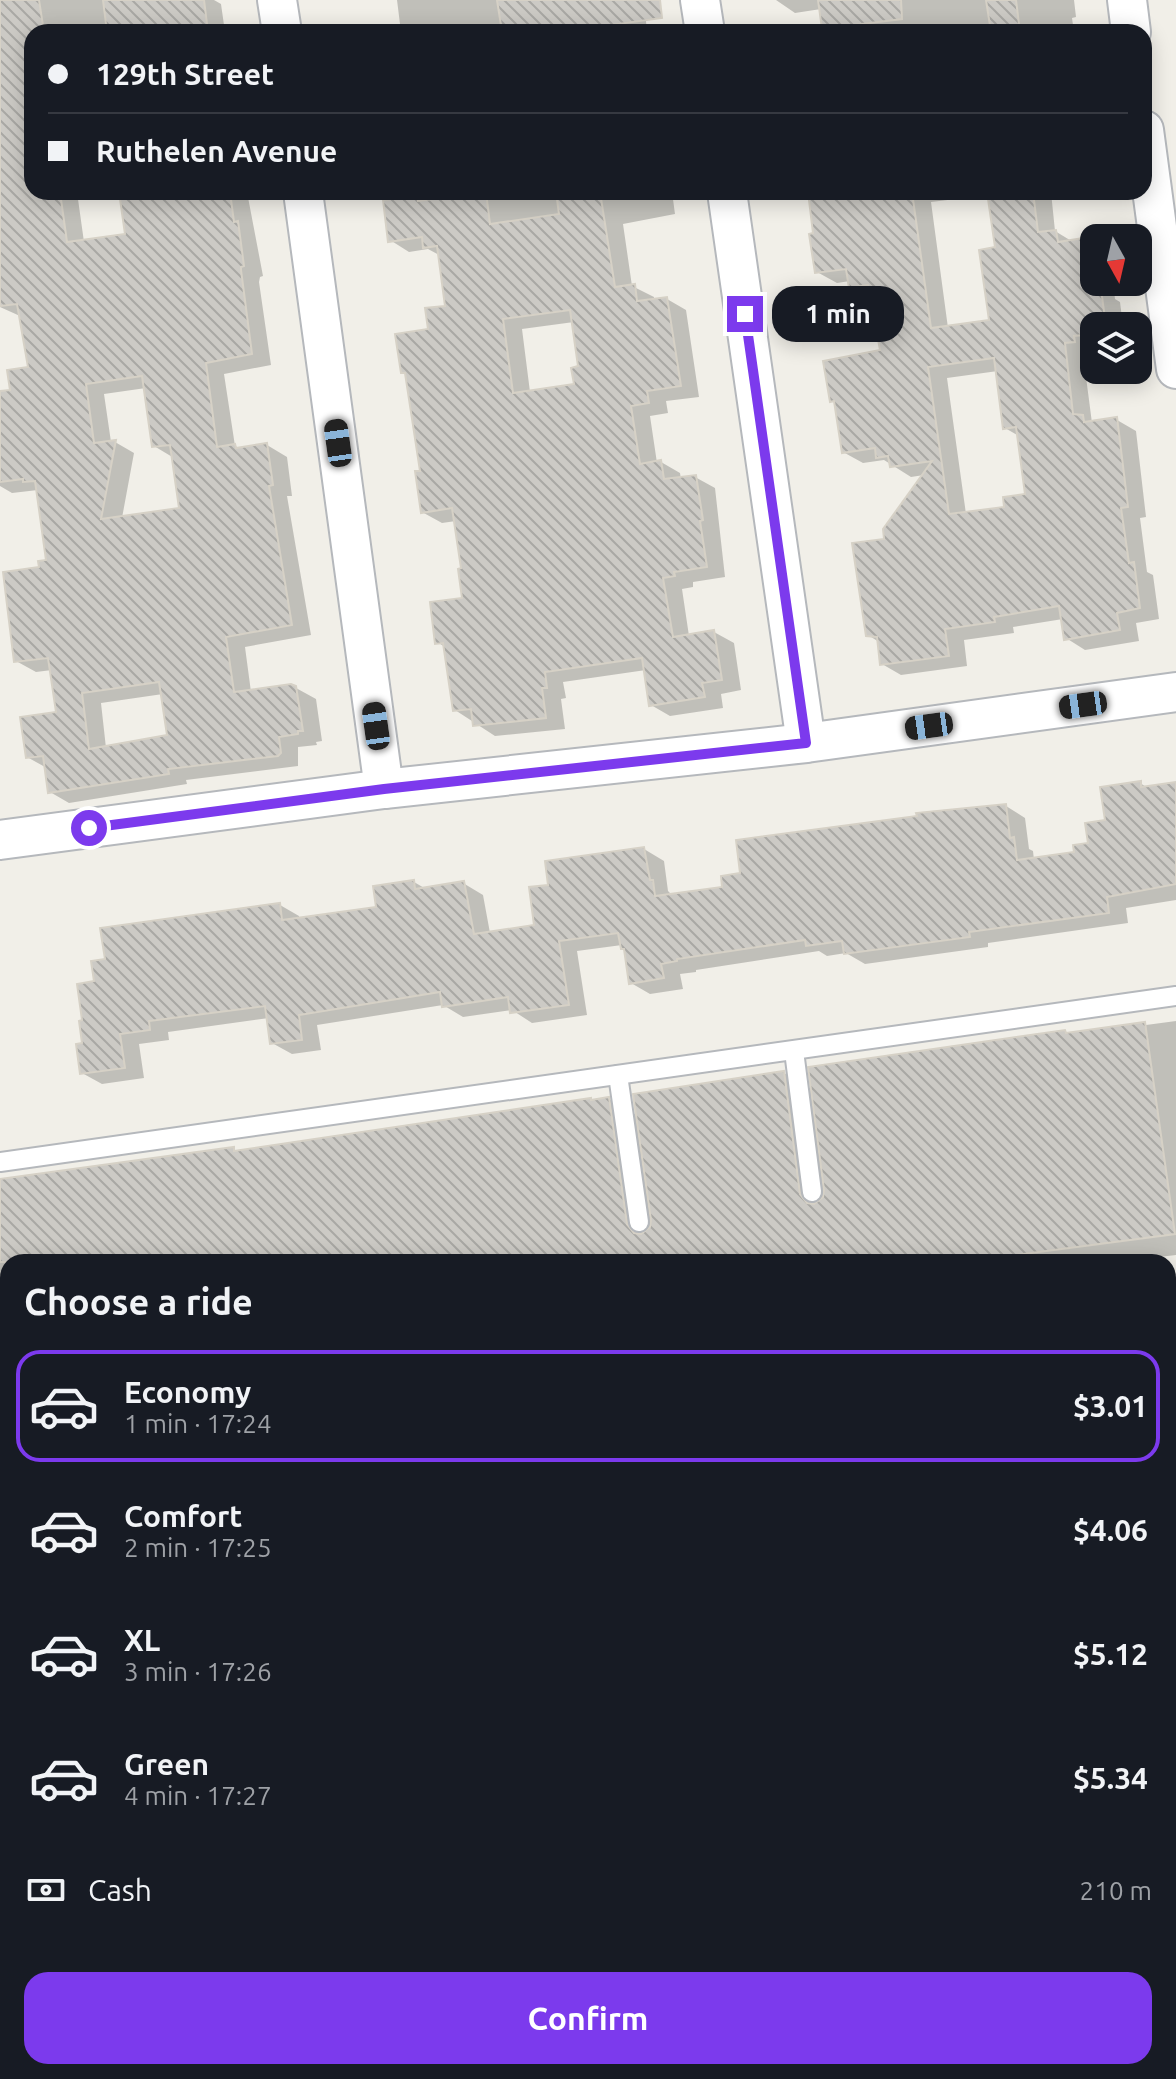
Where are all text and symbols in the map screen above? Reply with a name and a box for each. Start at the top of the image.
text: 129th Street [96,57,274,91]
text: Ruthelen Avenue [96,134,337,168]
north arrow [1080,224,1152,296]
map controls [1080,224,1152,384]
callout: 1 min [773,286,905,342]
route end [727,296,763,332]
text: 1 min [805,299,871,328]
button: layers [1080,312,1152,384]
car [323,418,353,468]
car [1058,690,1108,720]
car [361,701,391,751]
car [904,711,954,741]
route start [71,810,107,846]
text: Choose a ride [24,1281,253,1322]
icon: car [28,1370,100,1442]
text: Economy [124,1375,251,1409]
text: $3.01 [1073,1389,1148,1423]
text: 1 min · 17:24 [124,1409,272,1438]
icon: car [28,1494,100,1566]
text: Comfort [124,1499,242,1533]
text: $4.06 [1073,1513,1148,1547]
text: 2 min · 17:25 [124,1533,272,1562]
icon: car [28,1618,100,1690]
text: XL [124,1623,160,1657]
text: $5.12 [1073,1637,1148,1671]
text: 3 min · 17:26 [124,1657,272,1686]
icon: car [28,1742,100,1814]
text: Green [124,1747,209,1781]
text: $5.34 [1073,1761,1148,1795]
text: 4 min · 17:27 [124,1781,272,1810]
icon: cash [24,1868,68,1912]
text: Cash [88,1873,152,1907]
text: 210 m [1080,1876,1152,1905]
button: Confirm [24,1972,1152,2064]

